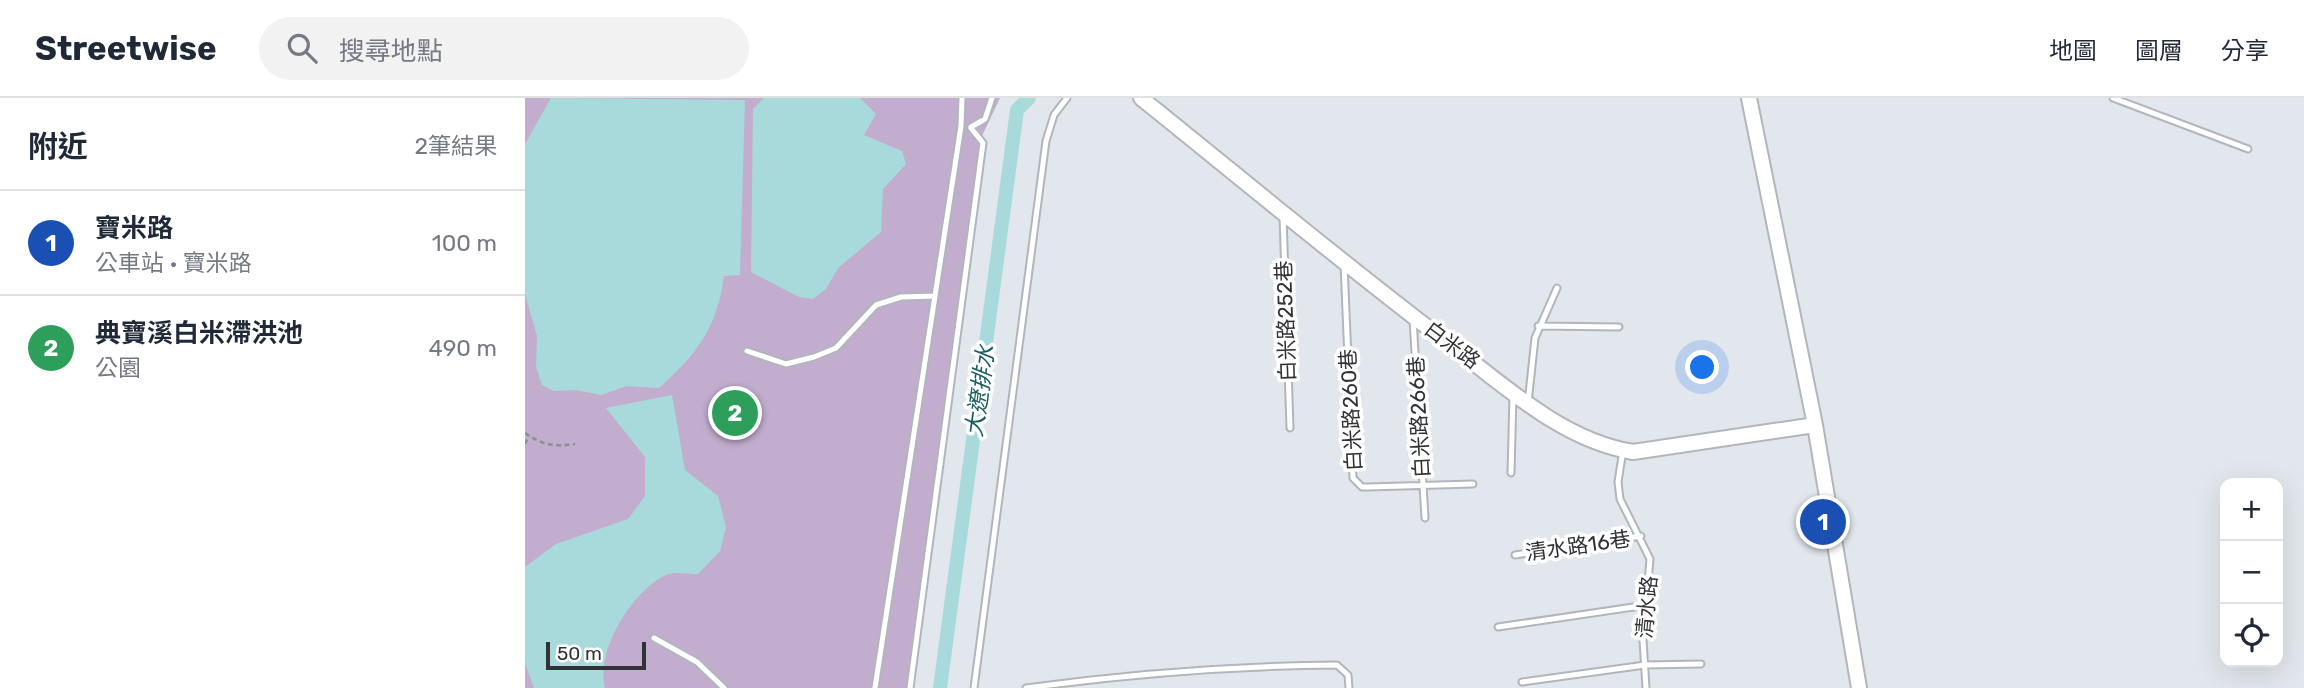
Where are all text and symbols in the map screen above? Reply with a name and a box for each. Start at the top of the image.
search box [259,17,749,80]
text: Streetwise [35,29,217,68]
icon: search [283,29,321,67]
text: 搜尋地點 [339,36,443,67]
text: 地圖 [2049,37,2097,65]
text: 圖層 [2135,37,2183,65]
text: 分享 [2221,37,2269,65]
text: 附近 [28,129,88,165]
text: 2筆結果 [414,132,497,160]
text: 寶米路 [95,213,173,244]
text: 1 [45,229,57,257]
text: 100 m [432,229,497,257]
text: 公車站 · 寶米路 [95,249,252,277]
street label: 白米路252巷 [1271,260,1300,382]
street label: 白米路 [1420,316,1485,374]
text: 典寶溪白米滯洪池 [95,318,303,349]
text: 2 [44,334,58,362]
text: 490 m [429,334,497,362]
water label: 大遼排水 [960,343,1000,439]
street label: 白米路260巷 [1335,348,1366,472]
your location [1685,350,1719,384]
text: 公園 [95,354,141,382]
street label: 白米路266巷 [1403,356,1434,478]
pin: 2 [712,387,758,439]
map controls [2220,478,2283,667]
button: + [2220,478,2283,541]
pin: 1 [1800,496,1846,548]
street label: 清水路16巷 [1524,526,1632,565]
button: − [2220,541,2283,604]
street label: 清水路 [1631,574,1662,639]
button: locate [2220,604,2283,667]
scale bar [546,639,646,671]
text: 50 m [557,642,602,665]

